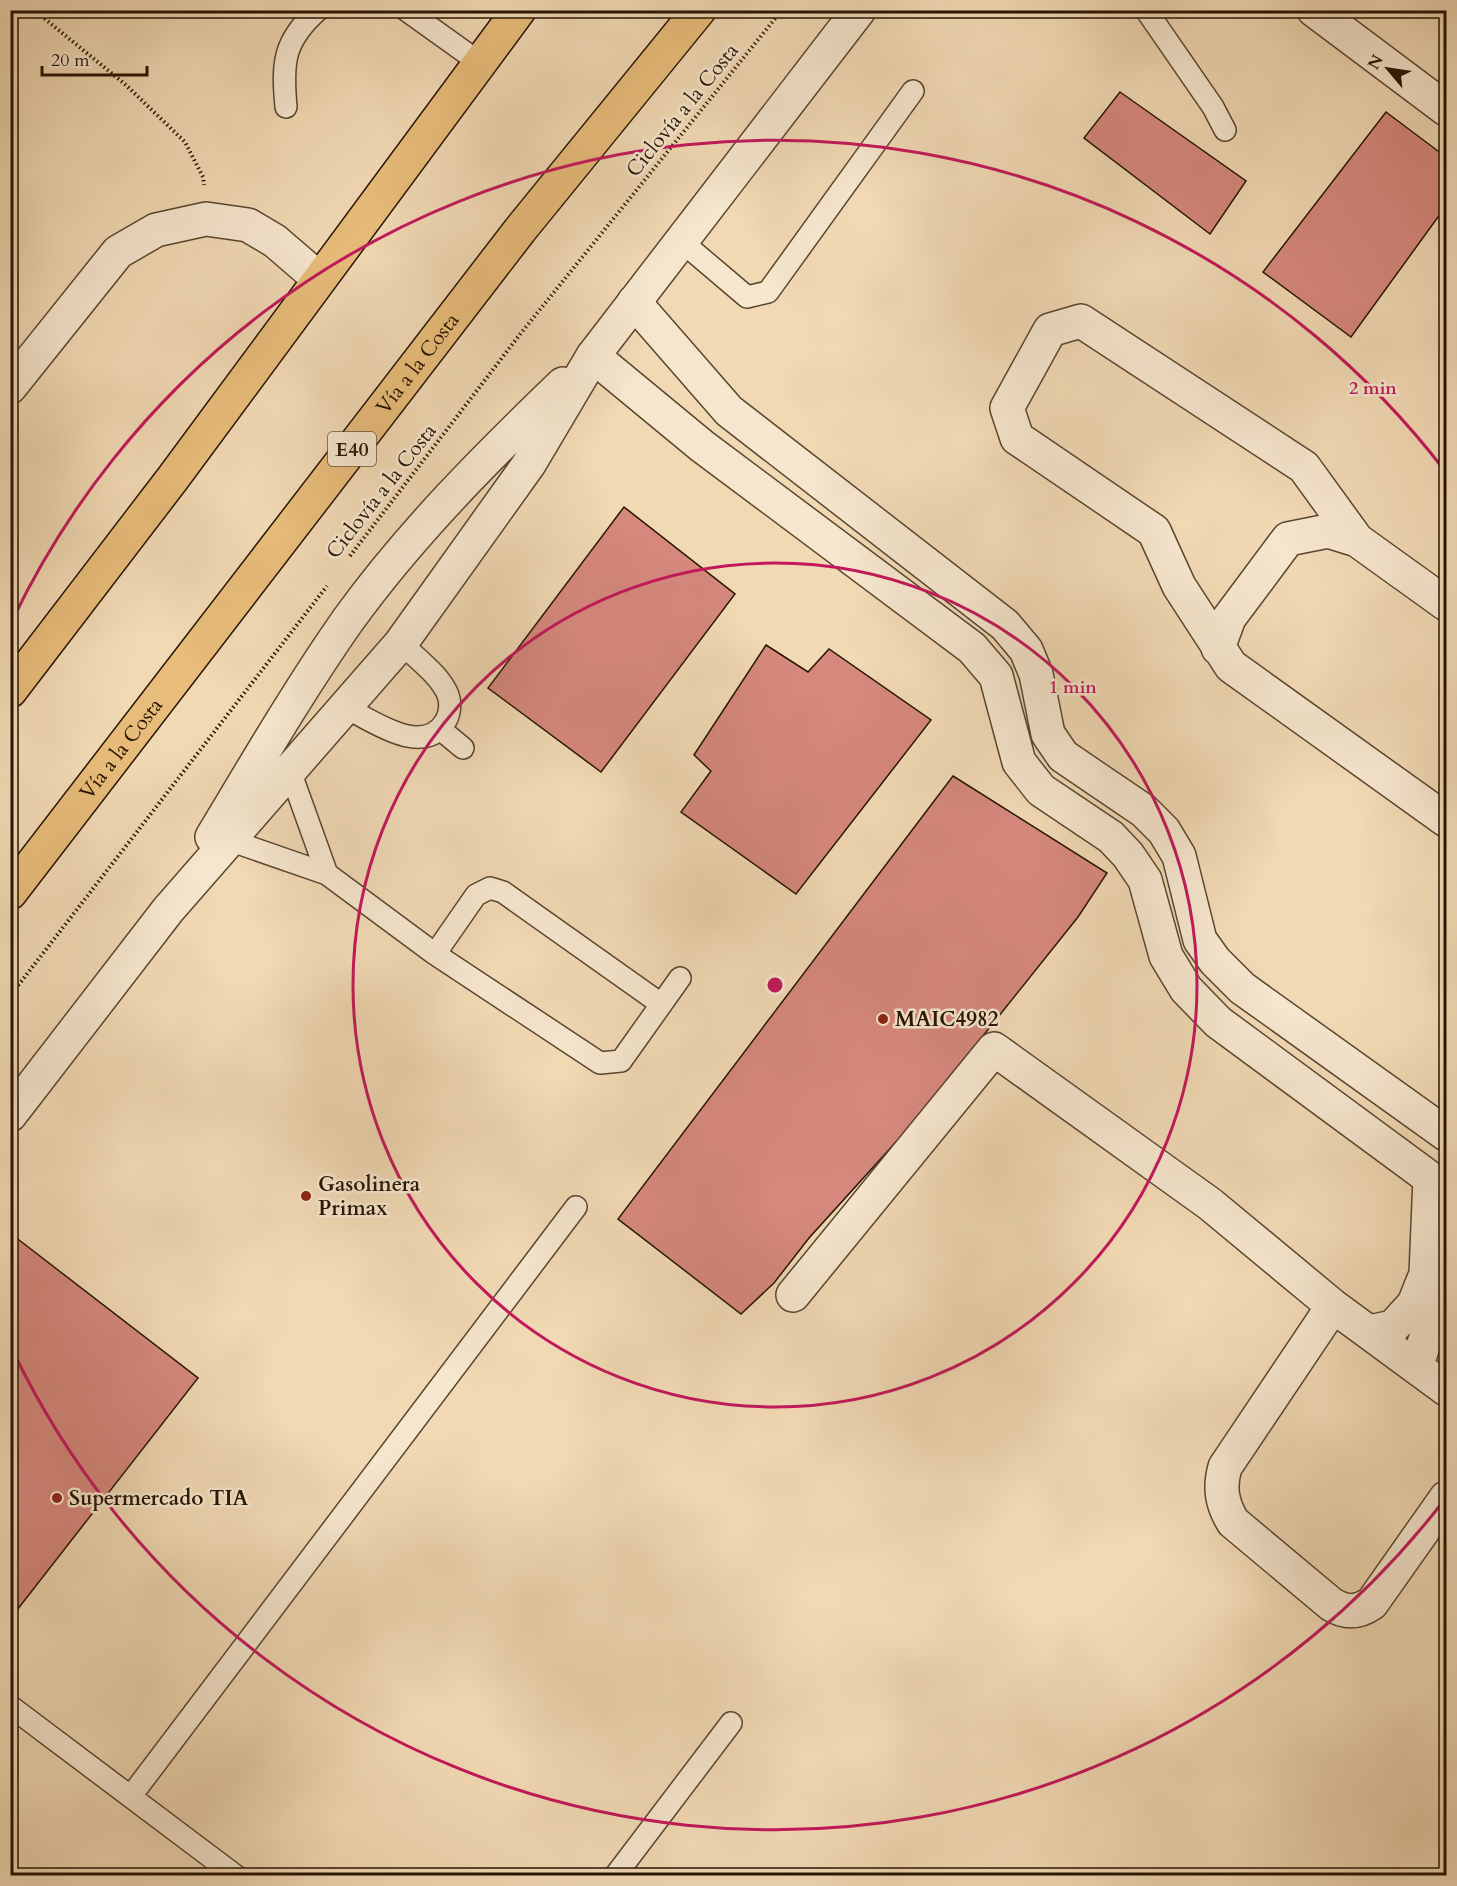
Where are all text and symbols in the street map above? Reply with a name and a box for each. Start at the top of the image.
street label: Ciclovía a la Costa [619,37,745,183]
scale bar [42,39,147,77]
north arrow [1358,39,1418,99]
text: 20 m [51,48,90,73]
text: N [1363,51,1389,74]
street label: Vía a la Costa [369,307,466,421]
text: 2 min [1349,376,1397,401]
street label: Ciclovía a la Costa [319,418,443,565]
road number: E40 [328,432,376,466]
text: 1 min [1049,675,1097,700]
street label: Vía a la Costa [73,692,170,806]
centre of rings [765,975,785,995]
place label: MAIC4982 [895,1005,999,1034]
marker: MAIC4982 [876,1012,890,1026]
place label: Gasolinera Primax [318,1170,421,1223]
marker: Gasolinera Primax [299,1189,313,1203]
place label: Supermercado TIA [69,1484,249,1513]
marker: Supermercado TIA [50,1491,64,1505]

